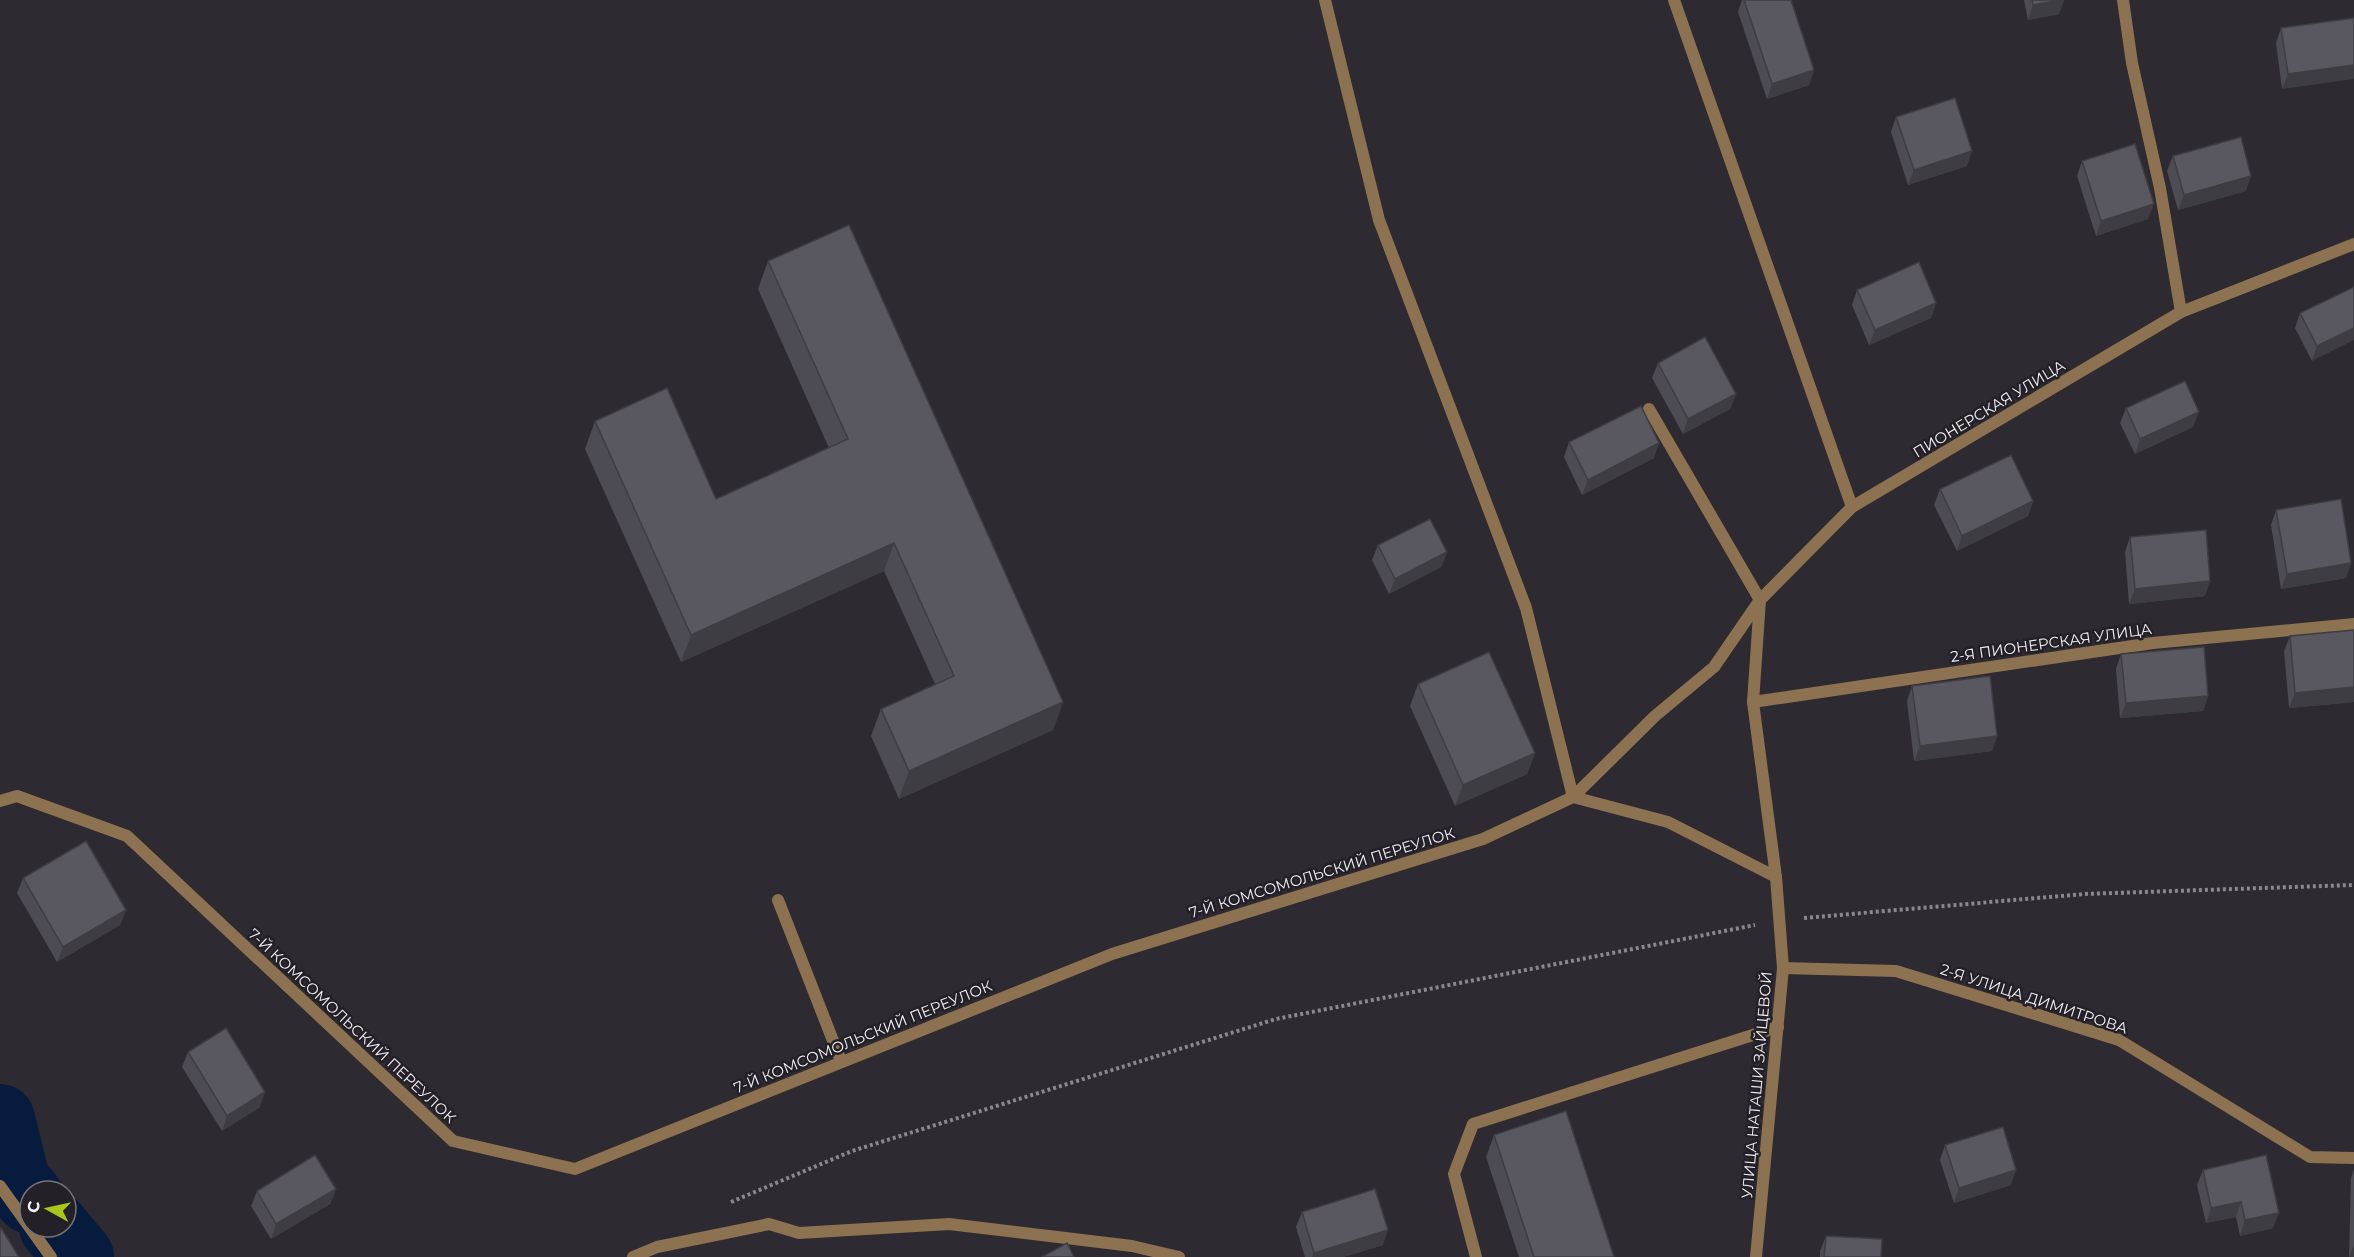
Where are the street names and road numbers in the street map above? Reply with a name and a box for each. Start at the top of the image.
street label: ПИОНЕРСКАЯ УЛИЦА [1909,356,2068,462]
street label: 2-Я ПИОНЕРСКАЯ УЛИЦА [1949,619,2153,666]
street label: 7-Й КОМСОМОЛЬСКИЙ ПЕРЕУЛОК [1187,823,1457,922]
street label: 7-Й КОМСОМОЛЬСКИЙ ПЕРЕУЛОК [245,924,460,1127]
street label: 2-Я УЛИЦА ДИМИТРОВА [1938,959,2130,1038]
street label: УЛИЦА НАТАШИ ЗАЙЦЕВОЙ [1737,971,1776,1199]
street label: 7-Й КОМСОМОЛЬСКИЙ ПЕРЕУЛОК [731,976,995,1097]

